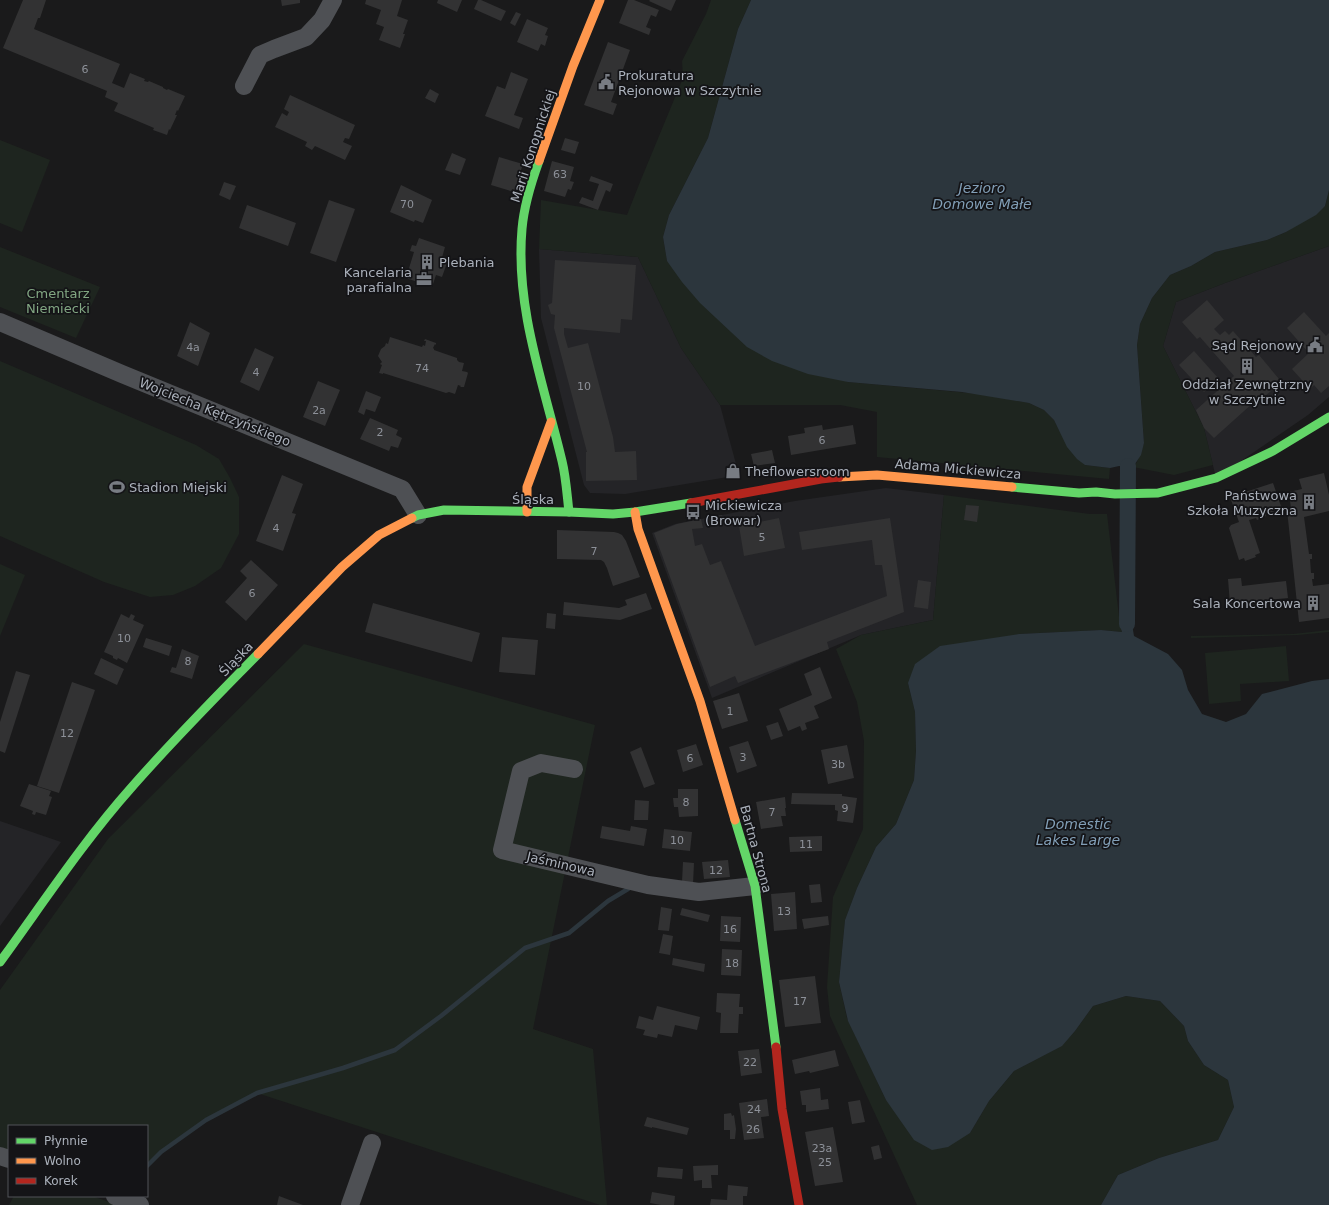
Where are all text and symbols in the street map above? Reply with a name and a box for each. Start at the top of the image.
house number: 6 [82,63,89,76]
place label: Prokuratura Rejonowa w Szczytnie [618,68,761,98]
public building icon: Prokuratura Rejonowa w Szczytnie [597,73,615,91]
street label: Marii Konopnickiej [508,88,558,204]
house number: 63 [553,168,567,181]
water label: Jezioro Domowe Małe [932,180,1032,212]
house number: 70 [400,198,414,211]
building icon: Plebania [418,253,436,271]
place label: Plebania [439,255,495,270]
place label: Kancelaria parafialna [344,265,412,295]
office icon: Kancelaria parafialna [415,270,433,288]
park label: Cmentarz Niemiecki [26,286,90,316]
public building icon: Sąd Rejonowy [1306,336,1324,354]
place label: Sąd Rejonowy [1212,338,1303,353]
house number: 4a [186,341,200,354]
building icon: Oddział Zewnętrzny w Szczytnie [1238,357,1256,375]
house number: 74 [415,362,429,375]
house number: 4 [253,366,260,379]
street label: Wojciecha Kętrzyńskiego [137,375,293,449]
place label: Oddział Zewnętrzny w Szczytnie [1182,377,1312,407]
house number: 10 [577,380,591,393]
house number: 2a [312,404,326,417]
house number: 2 [377,426,384,439]
house number: 6 [819,434,826,447]
street label: Adama Mickiewicza [894,456,1022,482]
shop icon: Theflowersroom [724,462,742,480]
place label: Theflowersroom [744,464,850,479]
sports icon: Stadion Miejski [108,478,126,496]
place label: Stadion Miejski [129,480,227,495]
place label: Państwowa Szkoła Muzyczna [1187,488,1297,518]
street label: Śląska [512,492,554,507]
building icon: Państwowa Szkoła Muzyczna [1300,493,1318,511]
place label: Mickiewicza (Browar) [705,498,782,528]
bus stop icon: Mickiewicza (Browar) [684,503,702,521]
house number: 4 [273,522,280,535]
house number: 5 [759,531,766,544]
house number: 7 [591,545,598,558]
house number: 6 [249,587,256,600]
building icon: Sala Koncertowa [1304,594,1322,612]
place label: Sala Koncertowa [1193,596,1301,611]
house number: 10 [117,632,131,645]
street label: Śląska [216,639,256,679]
house number: 8 [185,655,192,668]
house number: 1 [727,705,734,718]
house number: 12 [60,727,74,740]
house number: 3 [740,751,747,764]
house number: 6 [687,752,694,765]
house number: 3b [831,758,845,771]
house number: 8 [683,796,690,809]
house number: 9 [842,802,849,815]
street label: Bartna Strona [737,803,775,895]
house number: 7 [769,806,776,819]
water label: Domestic Lakes Large [1036,816,1120,848]
house number: 10 [670,834,684,847]
house number: 11 [799,838,813,851]
street label: Jaśminowa [524,849,597,879]
house number: 12 [709,864,723,877]
house number: 13 [777,905,791,918]
house number: 16 [723,923,737,936]
house number: 18 [725,957,739,970]
house number: 17 [793,995,807,1008]
house number: 22 [743,1056,757,1069]
house number: 24 [747,1103,761,1116]
house number: 26 [746,1123,760,1136]
legend [8,1125,148,1197]
text: Płynnie [44,1134,88,1148]
house number: 23a [812,1142,832,1155]
text: Wolno [44,1154,81,1168]
house number: 25 [818,1156,832,1169]
text: Korek [44,1174,78,1188]

